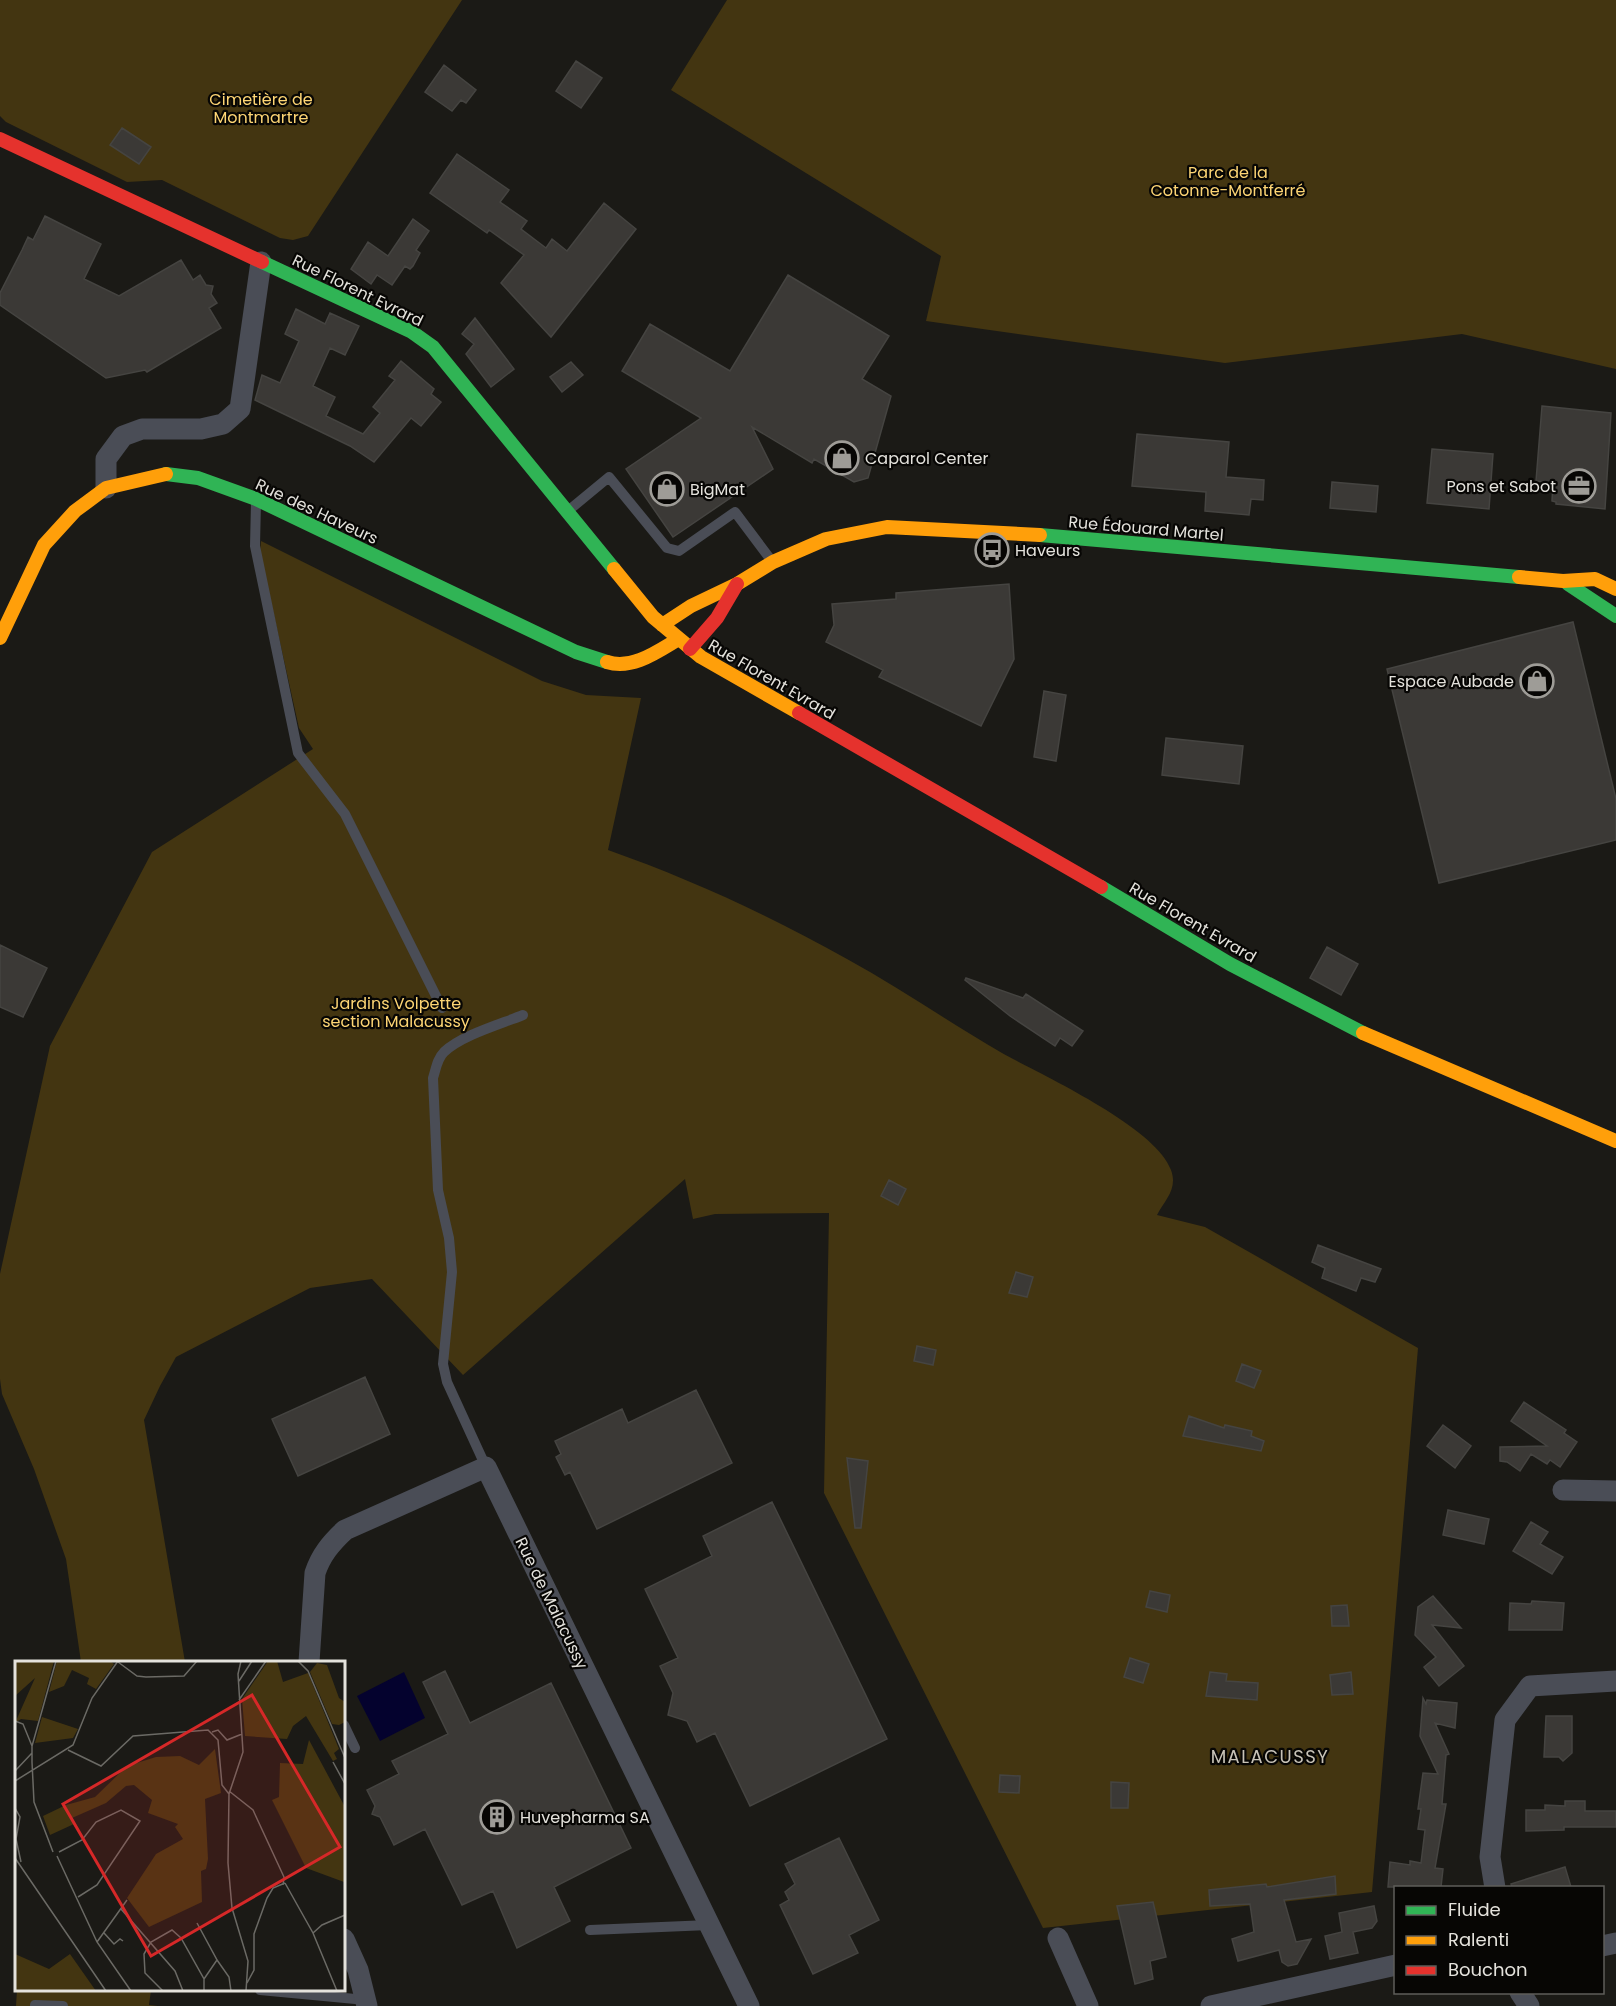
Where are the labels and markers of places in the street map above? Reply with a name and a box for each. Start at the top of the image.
shop icon: Caparol Center [824,440,860,476]
place label: Caparol Center [865,447,988,470]
office icon: Pons et Sabot [1561,468,1597,504]
shop icon: BigMat [649,471,685,507]
place label: Pons et Sabot [1447,475,1556,498]
place label: BigMat [690,478,745,501]
bus stop icon: Haveurs [974,532,1010,568]
place label: Haveurs [1015,539,1080,562]
shop icon: Espace Aubade [1519,663,1555,699]
place label: Espace Aubade [1389,670,1514,693]
building icon: Huvepharma SA [479,1799,515,1835]
place label: Huvepharma SA [520,1806,650,1829]

